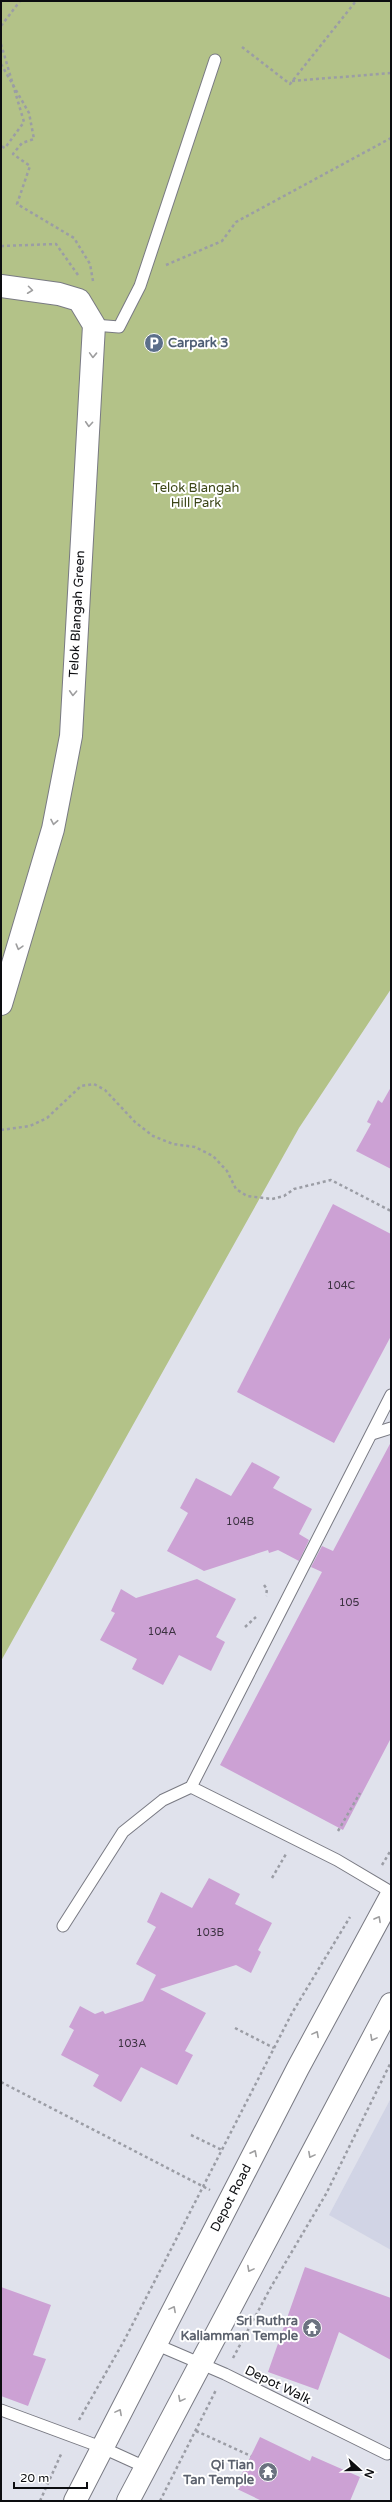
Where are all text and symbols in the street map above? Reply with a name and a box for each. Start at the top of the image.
one-way arrow [27,285,33,294]
parking icon: Carpark 3 [143,332,165,354]
place label: Carpark 3 [168,335,228,351]
one-way arrow [88,352,97,358]
one-way arrow [85,421,93,427]
park label: Telok Blangah Hill Park [153,480,239,511]
street label: Telok Blangah Green [66,550,88,678]
one-way arrow [69,690,78,696]
one-way arrow [50,818,59,825]
one-way arrow [15,943,24,950]
house number: 104C [327,1279,356,1292]
house number: 104B [226,1515,255,1528]
house number: 105 [339,1596,359,1609]
house number: 104A [148,1625,176,1638]
one-way arrow [374,1916,381,1924]
house number: 103B [196,1926,225,1939]
one-way arrow [311,2031,319,2038]
one-way arrow [370,2034,378,2041]
house number: 103A [118,2037,146,2050]
one-way arrow [250,2150,257,2157]
one-way arrow [309,2150,316,2158]
street label: Depot Road [207,2161,255,2235]
one-way arrow [248,2265,255,2273]
one-way arrow [168,2306,176,2313]
place label: Sri Ruthra Kaliamman Temple [181,2313,299,2344]
temple icon: Sri Ruthra Kaliamman Temple [301,2317,323,2339]
street label: Depot Walk [242,2362,314,2408]
one-way arrow [179,2395,186,2403]
one-way arrow [115,2409,122,2416]
north arrow [340,2450,380,2490]
place label: Qi Tian Tan Temple [182,2457,255,2488]
temple icon: Qi Tian Tan Temple [257,2461,279,2483]
scale bar [14,2464,87,2490]
text: N [361,2467,377,2480]
text: 20 m [20,2471,49,2485]

